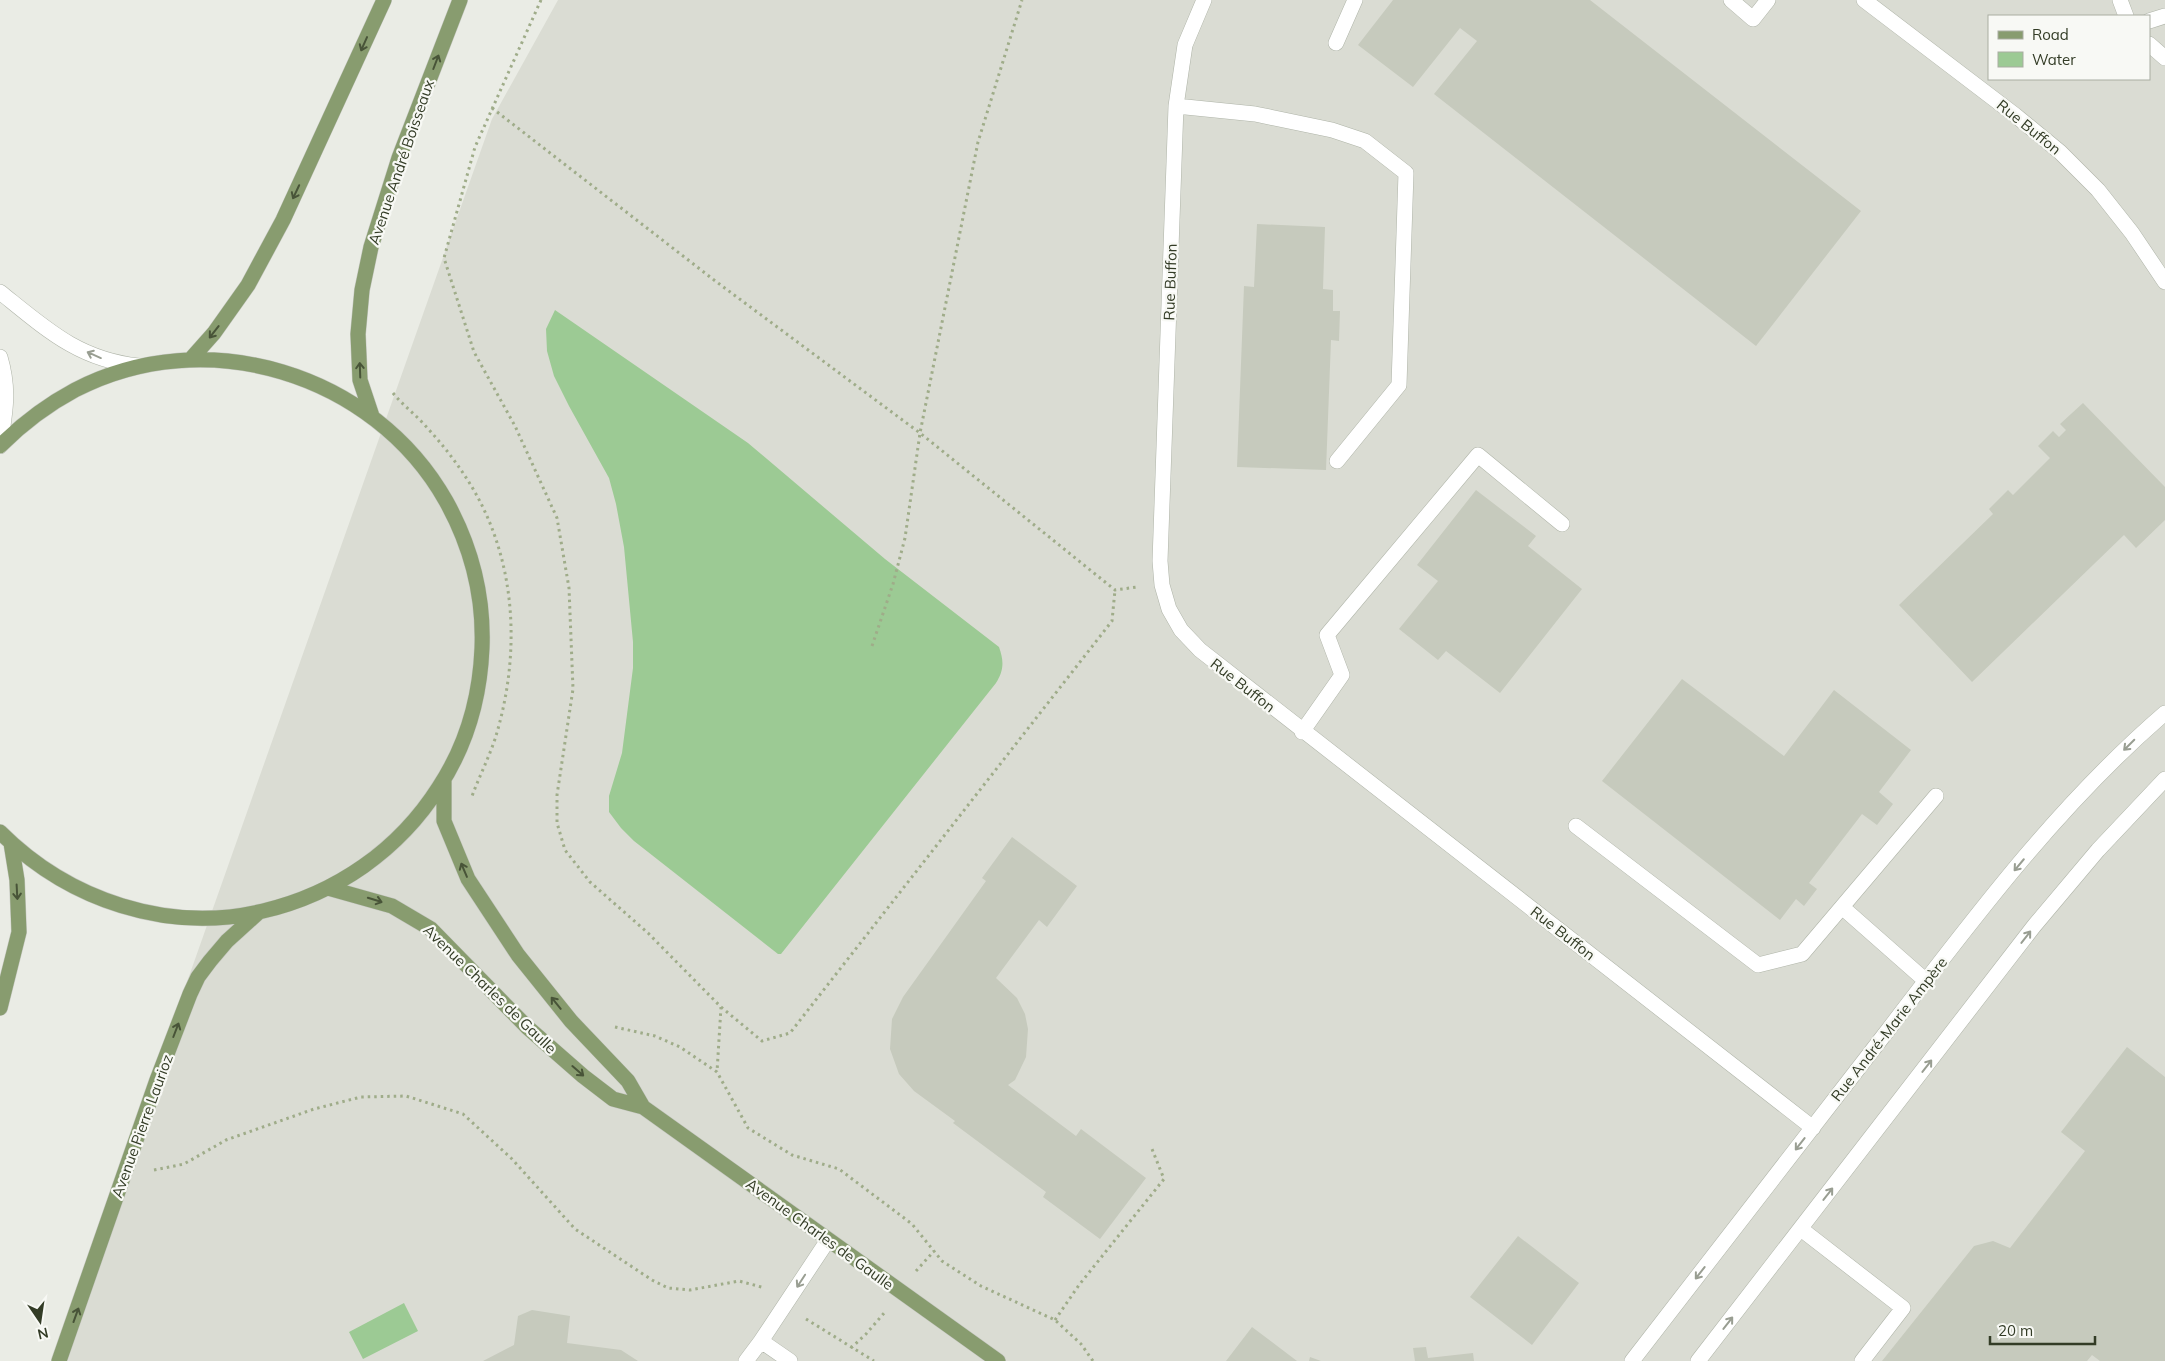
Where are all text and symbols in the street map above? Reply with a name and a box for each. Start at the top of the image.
legend [1988,15,2150,80]
text: Road [2032,25,2069,44]
one-way arrow [358,36,368,51]
text: Water [2032,50,2076,69]
one-way arrow [431,55,441,70]
street label: Avenue André Boisseaux [364,77,438,247]
street label: Rue Buffon [1993,95,2065,159]
one-way arrow [290,184,300,199]
street label: Rue Buffon [1159,243,1181,321]
one-way arrow [208,325,219,338]
one-way arrow [87,350,102,360]
one-way arrow [355,362,364,378]
street label: Rue Buffon [1207,654,1279,716]
one-way arrow [2122,739,2135,751]
one-way arrow [2013,858,2024,871]
one-way arrow [458,863,468,878]
one-way arrow [13,883,22,899]
one-way arrow [366,896,382,906]
street label: Rue Buffon [1527,902,1599,964]
street label: Avenue Charles de Gaulle [419,920,561,1058]
one-way arrow [2021,931,2032,944]
street label: Rue André-Marie Ampère [1827,953,1951,1105]
one-way arrow [550,997,561,1010]
one-way arrow [172,1023,182,1038]
street label: Avenue Pierre Laurioz [107,1051,177,1200]
one-way arrow [1922,1059,1933,1072]
one-way arrow [571,1065,584,1076]
one-way arrow [1795,1137,1805,1151]
street label: Avenue Charles de Gaulle [743,1174,897,1294]
one-way arrow [1823,1187,1833,1201]
one-way arrow [1695,1266,1706,1279]
one-way arrow [796,1273,806,1287]
north arrow [15,1296,65,1346]
one-way arrow [72,1308,81,1323]
scale bar [1990,1314,2095,1346]
one-way arrow [1723,1316,1734,1329]
text: 20 m [1998,1321,2033,1340]
text: N [36,1324,50,1344]

